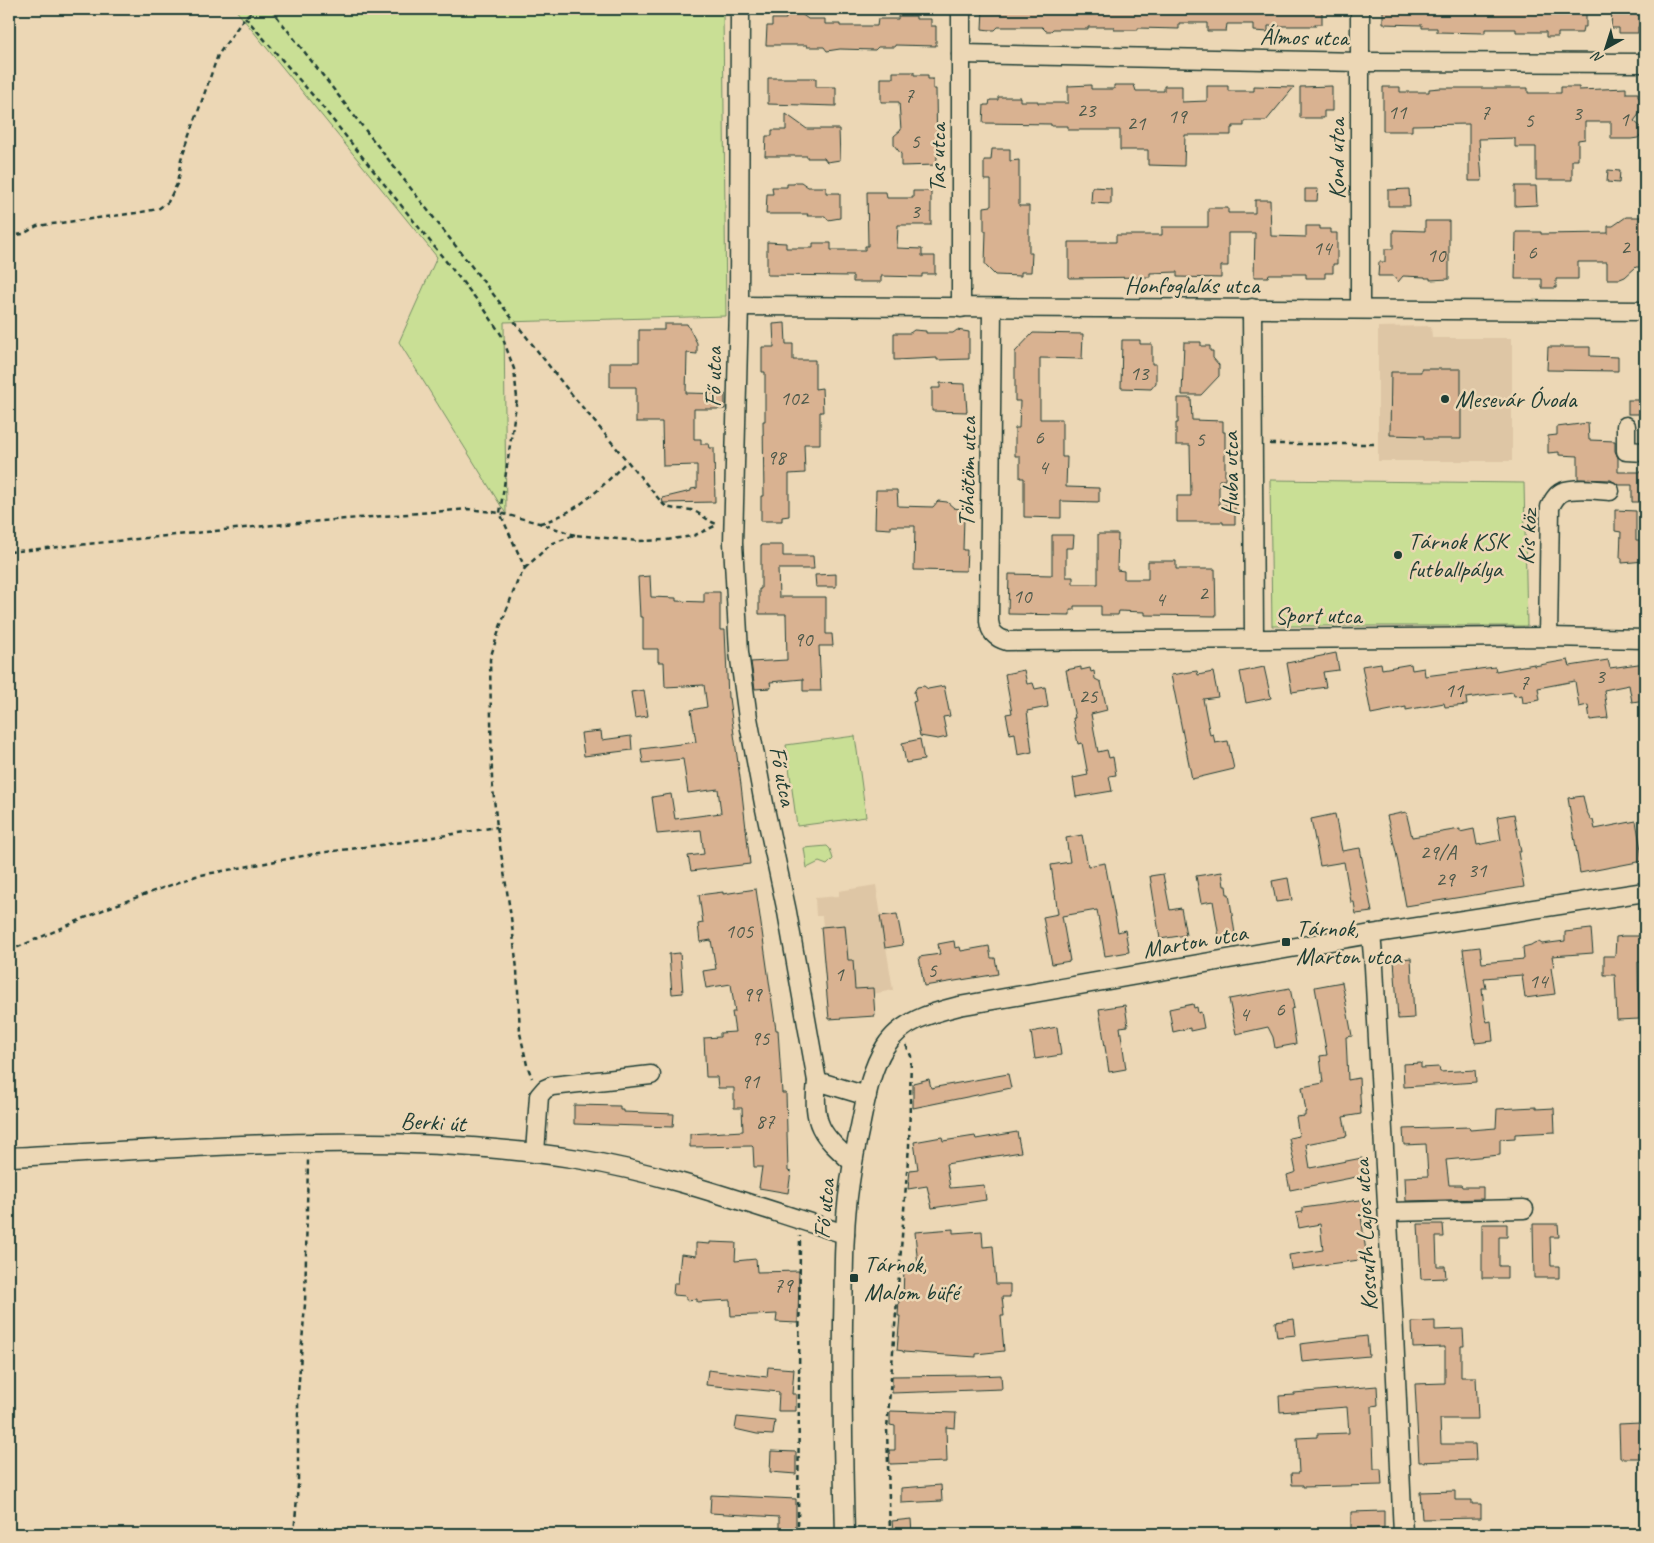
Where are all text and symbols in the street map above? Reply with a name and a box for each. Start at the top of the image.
street label: Álmos utca [1260,21,1351,53]
north arrow [1582,22,1632,72]
text: N [1588,47,1607,67]
house number: 7 [904,82,915,108]
house number: 23 [1077,97,1097,123]
house number: 11 [1388,99,1408,125]
house number: 7 [1480,99,1491,125]
house number: 3 [1572,100,1583,126]
house number: 19 [1168,103,1188,129]
house number: 1 [1619,106,1630,132]
house number: 5 [1524,107,1535,133]
house number: 21 [1127,110,1147,136]
street label: Kond utca [1321,117,1351,199]
street label: Tas utca [922,121,952,192]
house number: 5 [910,128,921,154]
house number: 3 [910,198,921,224]
house number: 2 [1620,234,1631,260]
house number: 14 [1313,235,1334,261]
house number: 6 [1527,239,1537,265]
house number: 10 [1427,242,1447,268]
street label: Honfoglalás utca [1125,270,1261,300]
street label: Fő utca [697,345,729,407]
house number: 13 [1130,360,1150,386]
place label: Mesevár Óvoda [1455,384,1578,414]
house number: 102 [780,385,810,411]
marker: Mesevár Óvoda [1439,393,1451,405]
street label: Töhötöm utca [951,415,983,527]
house number: 6 [1034,424,1044,450]
house number: 5 [1195,426,1206,452]
street label: Huba utca [1215,430,1245,516]
house number: 98 [767,444,788,470]
house number: 4 [1038,454,1050,480]
street label: Kis köz [1510,506,1544,566]
place label: Tárnok KSK futballpálya [1408,526,1511,584]
marker: Tárnok KSK futballpálya [1392,549,1404,561]
house number: 2 [1198,580,1209,606]
house number: 10 [1013,583,1033,609]
house number: 4 [1155,586,1167,612]
street label: Sport utca [1275,600,1363,630]
house number: 90 [794,626,814,652]
house number: 3 [1595,663,1606,689]
house number: 7 [1519,669,1530,695]
house number: 11 [1445,677,1465,703]
house number: 25 [1079,683,1099,709]
street label: Fő utca [763,744,804,810]
house number: 29/A [1420,839,1458,865]
house number: 31 [1468,857,1488,883]
house number: 29 [1436,866,1456,892]
place label: Tárnok, Marton utca [1296,913,1403,971]
street label: Marton utca [1141,917,1251,965]
house number: 105 [725,918,755,944]
marker: Tárnok, Marton utca [1280,936,1292,948]
house number: 5 [927,957,938,983]
house number: 1 [834,961,845,987]
house number: 14 [1529,968,1550,994]
house number: 99 [743,981,763,1007]
house number: 6 [1275,996,1285,1022]
house number: 4 [1239,1001,1251,1027]
house number: 95 [751,1025,771,1051]
house number: 91 [741,1068,761,1094]
street label: Berki út [400,1105,468,1139]
house number: 87 [756,1108,776,1134]
street label: Kossuth Lajos utca [1346,1156,1384,1312]
street label: Fő utca [806,1176,842,1240]
place label: Tárnok, Malom büfé [864,1249,963,1307]
house number: 79 [774,1272,794,1298]
marker: Tárnok, Malom büfé [848,1272,860,1284]

